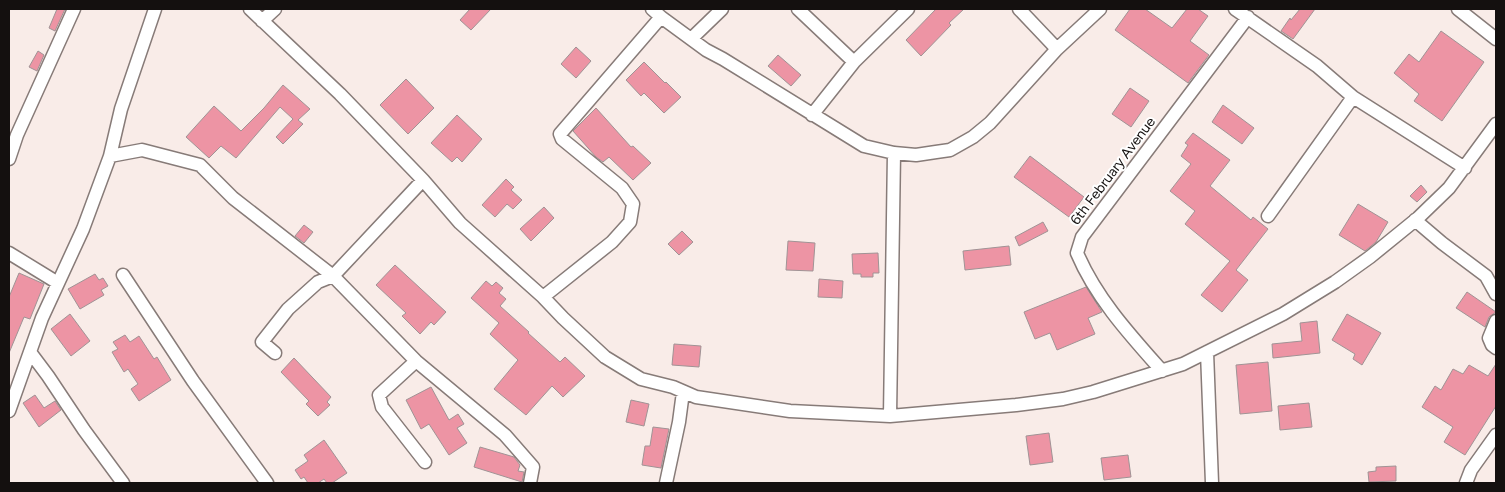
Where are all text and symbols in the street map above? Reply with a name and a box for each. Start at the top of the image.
street label: 6th February Avenue [1067,114,1159,228]

